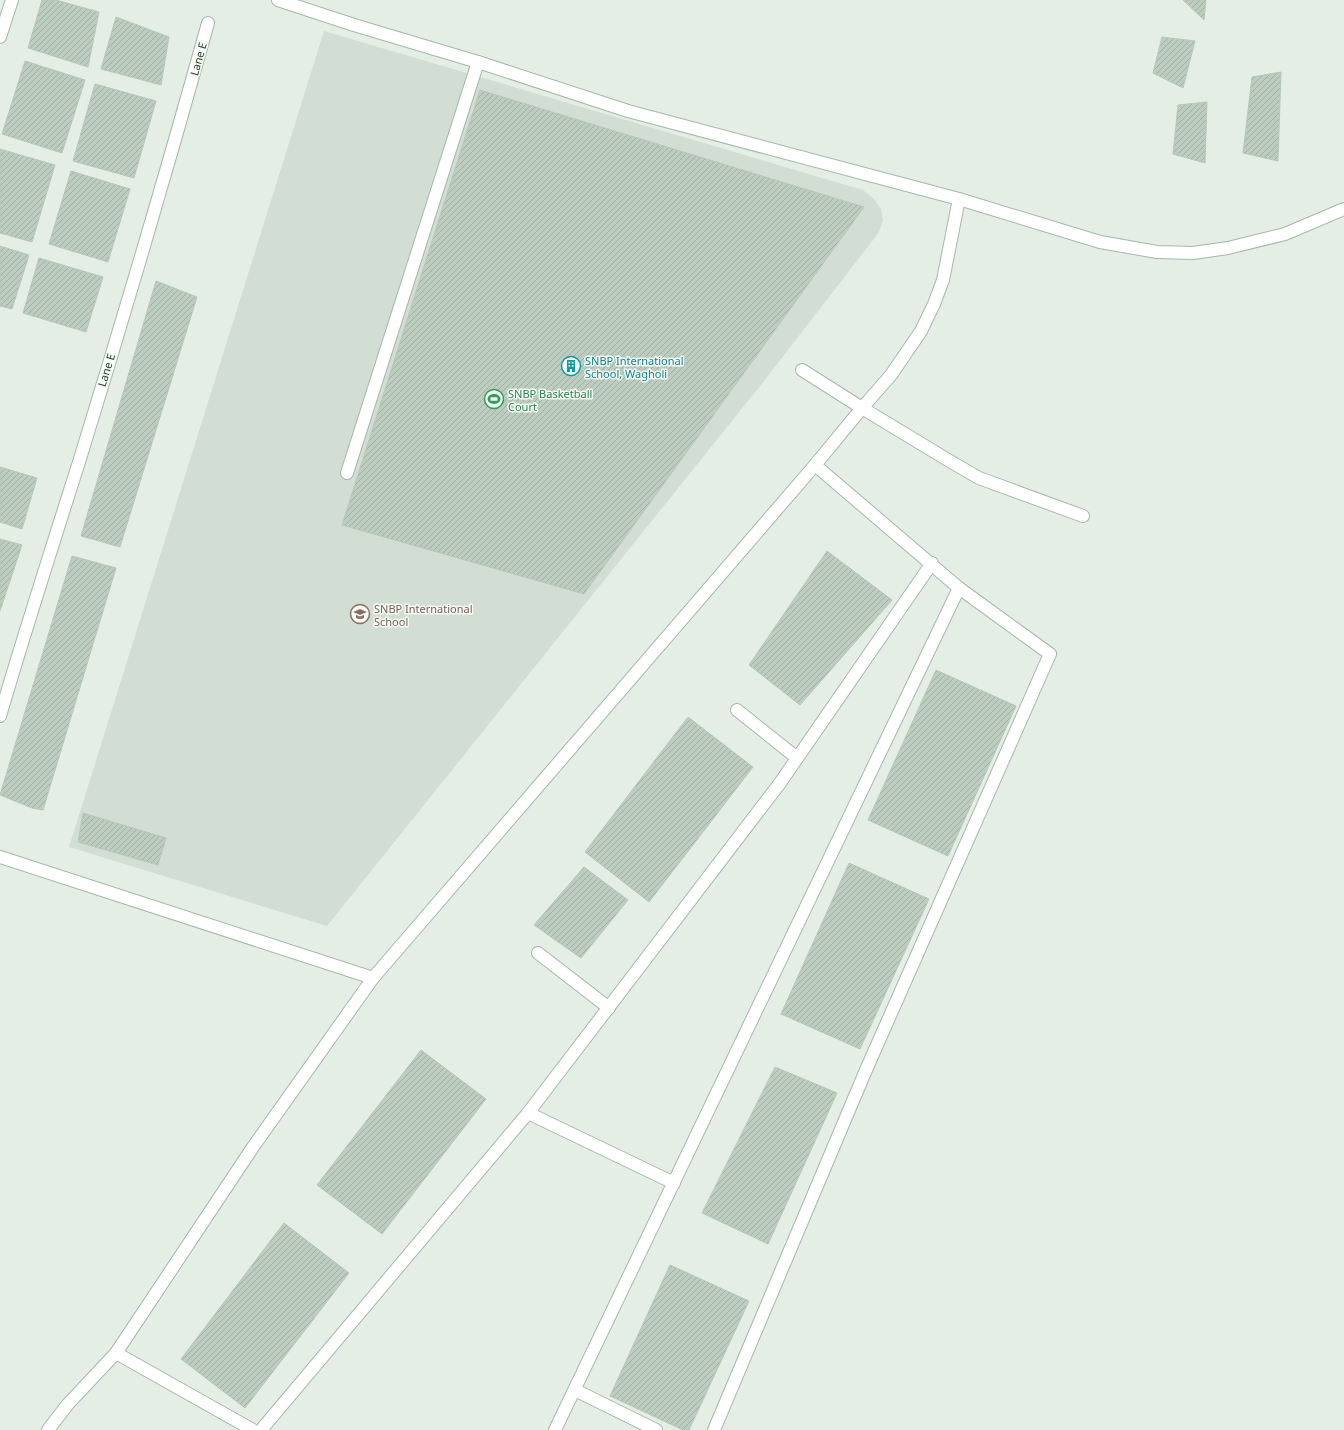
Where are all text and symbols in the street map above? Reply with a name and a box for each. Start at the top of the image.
street label: Lane E [186,41,210,77]
street label: Lane E [94,352,118,388]
place label: SNBP International School, Wagholi [585,353,684,381]
building icon: SNBP International School, Wagholi [560,355,582,377]
place label: SNBP Basketball Court [508,386,592,414]
sports icon: SNBP Basketball Court [483,388,505,410]
place label: SNBP International School [374,601,473,629]
school or university icon: SNBP International School [349,603,371,625]

